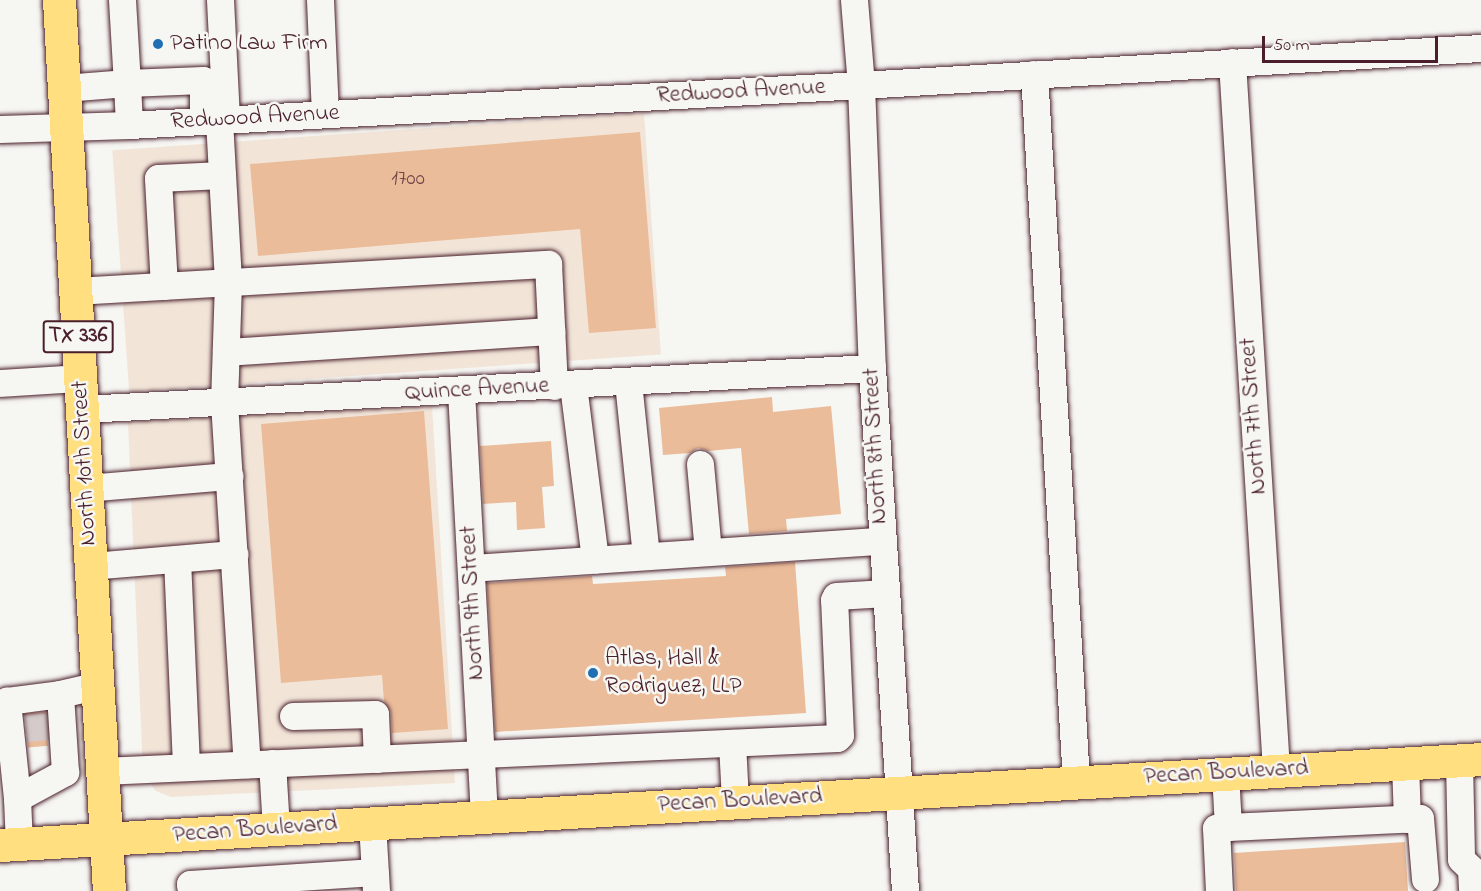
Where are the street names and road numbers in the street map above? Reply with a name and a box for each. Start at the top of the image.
street label: Redwood Avenue [656,73,826,111]
street label: Redwood Avenue [170,99,340,137]
road number: TX 336 [42,318,114,356]
street label: North 7th Street [1234,336,1274,496]
street label: North 8th Street [858,367,894,525]
street label: Quince Avenue [404,372,550,408]
street label: North 10th Street [66,380,104,546]
street label: North 9th Street [455,525,491,681]
street label: Pecan Boulevard [1143,754,1309,792]
street label: Pecan Boulevard [657,782,823,820]
street label: Pecan Boulevard [172,810,338,850]

